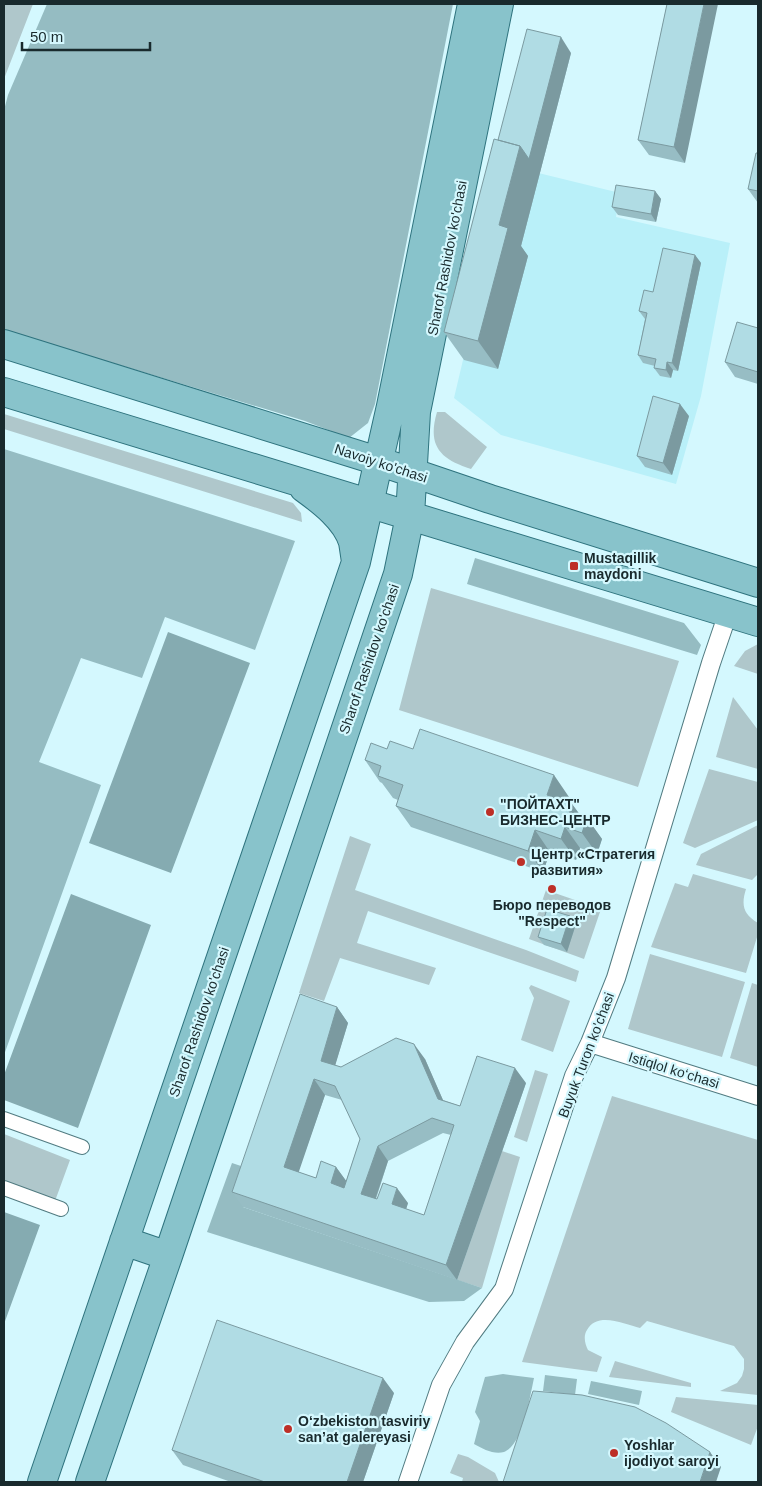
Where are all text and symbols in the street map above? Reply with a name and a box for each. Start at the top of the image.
scale bar [22,20,150,52]
text: 50 m [30,28,63,45]
street label: Sharof Rashidov ko'chasi [424,179,470,337]
street label: Navoiy ko'chasi [332,440,430,486]
place label: Mustaqillik maydoni [584,550,657,582]
marker: Mustaqillik maydoni [568,560,580,572]
street label: Sharof Rashidov ko'chasi [336,582,402,736]
place label: "ПОЙТАХТ" БИЗНЕС-ЦЕНТР [500,795,611,828]
marker: "ПОЙТАХТ" БИЗНЕС-ЦЕНТР [484,806,496,818]
place label: Центр «Стратегия развития» [531,846,655,878]
marker: Центр «Стратегия развития» [515,856,527,868]
marker: Бюро переводов "Respect" [546,883,558,895]
place label: Бюро переводов "Respect" [493,897,612,929]
street label: Sharof Rashidov ko'chasi [166,945,232,1099]
street label: Buyuk Turon ko'chasi [555,990,617,1120]
street label: Istiqlol ko‘chasi [627,1049,721,1091]
place label: Oʻzbekiston tasviriy sanʼat galereyasi [298,1413,430,1445]
marker: Oʻzbekiston tasviriy sanʼat galereyasi [282,1423,294,1435]
place label: Yoshlar ijodiyot saroyi [624,1437,719,1469]
marker: Yoshlar ijodiyot saroyi [608,1447,620,1459]

